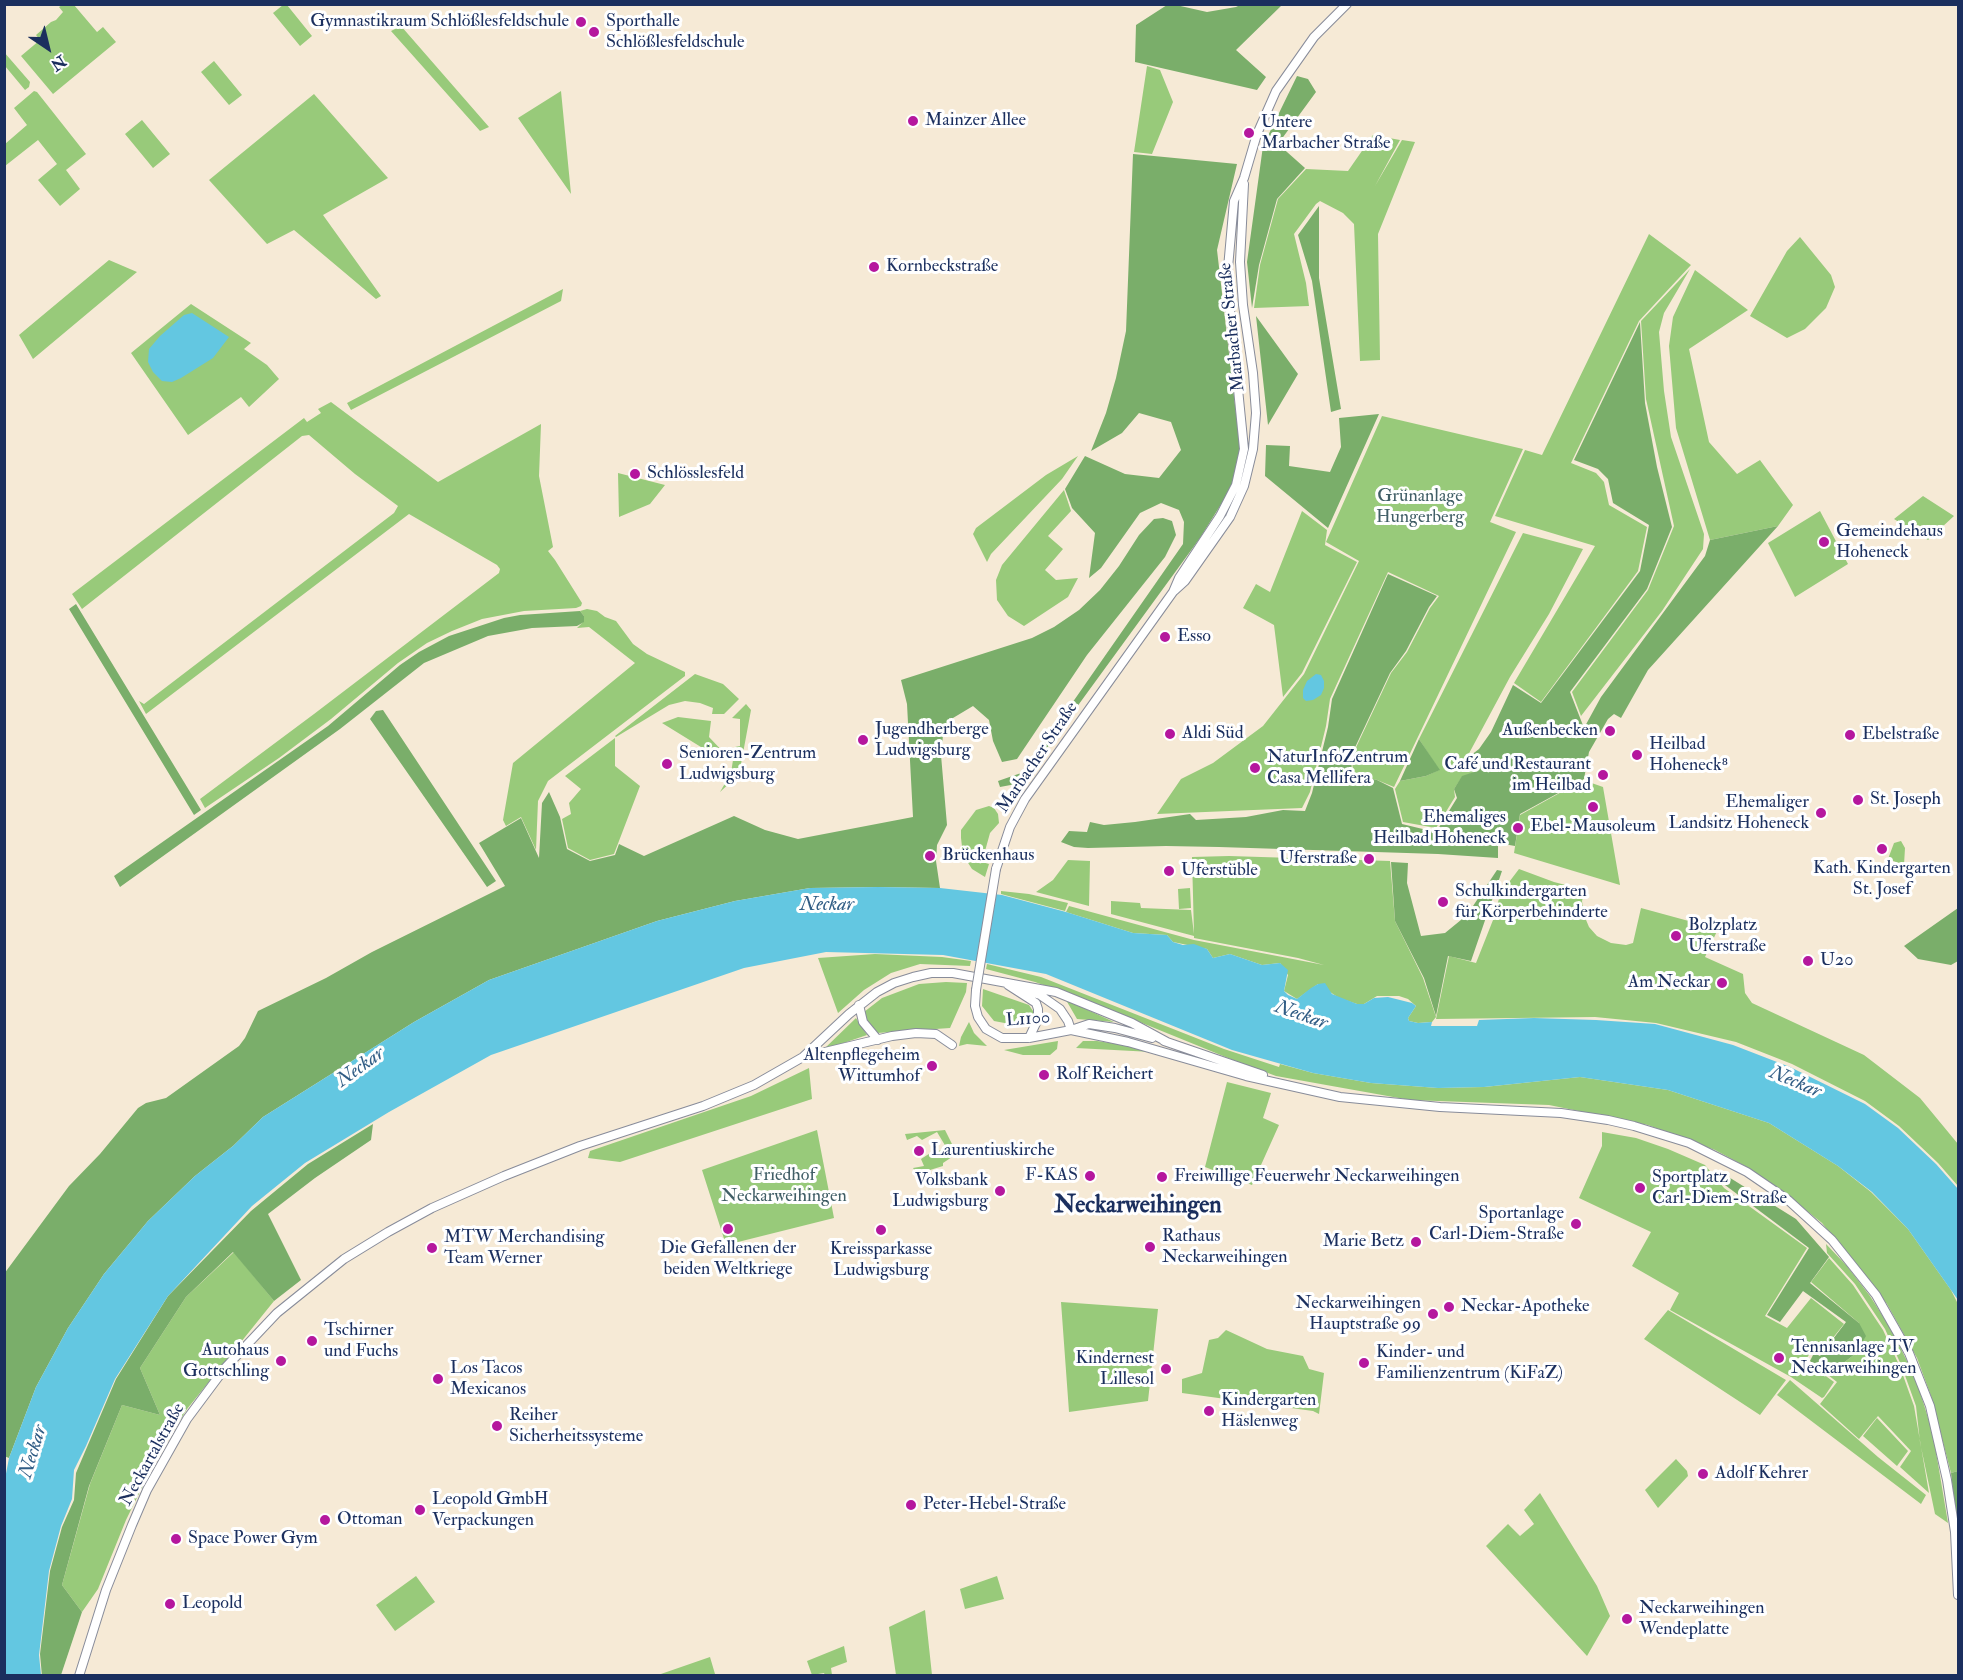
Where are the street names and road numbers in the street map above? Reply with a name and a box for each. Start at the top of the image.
street label: Marbacher Straße [1215,261,1251,393]
street label: Marbacher Straße [993,698,1083,818]
street label: L1100 [1005,1008,1051,1032]
street label: Neckartalstraße [116,1400,190,1510]

